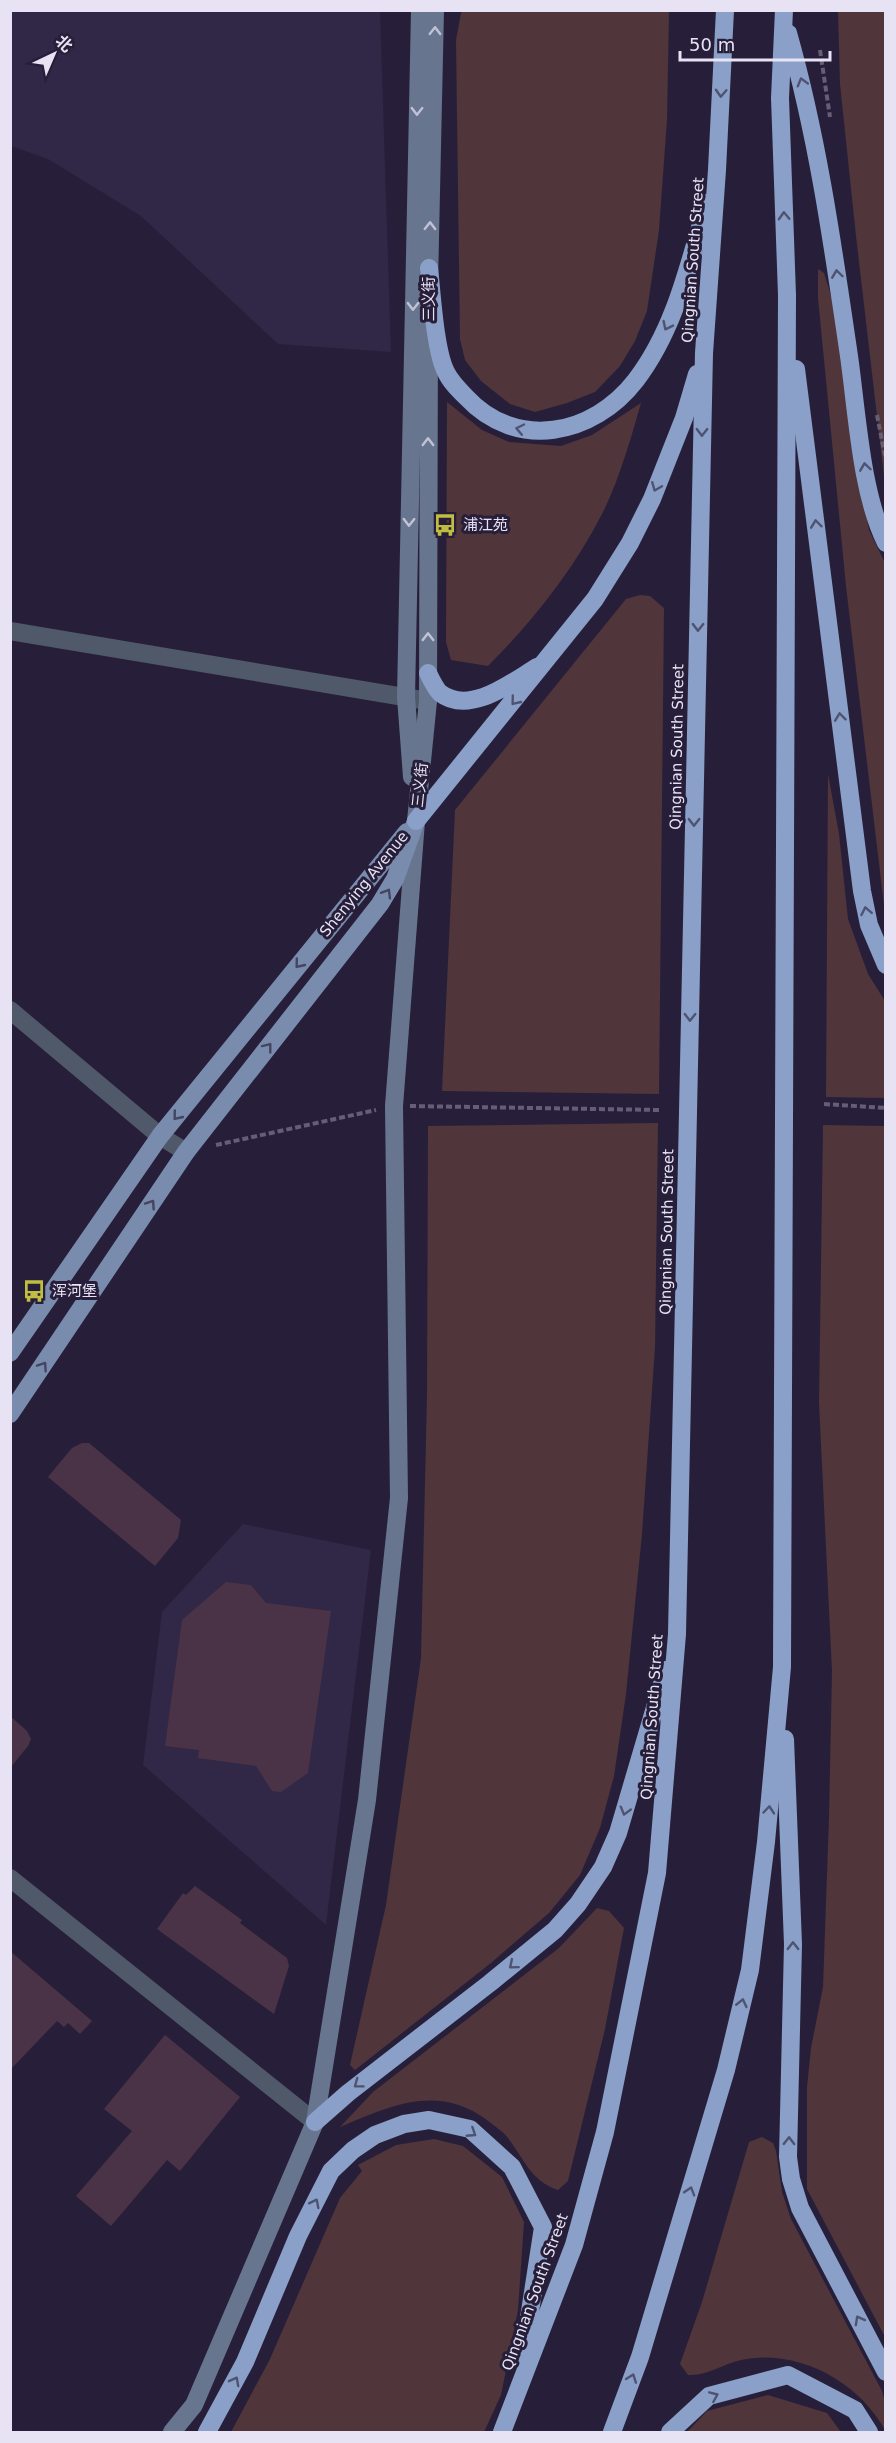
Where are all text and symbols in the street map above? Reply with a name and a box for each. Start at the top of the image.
north arrow [24,24,84,84]
scale bar [680,24,830,62]
one-way arrow [428,27,441,36]
text: 北 [52,31,76,56]
text: 50 m [689,34,735,55]
one-way arrow [797,77,809,88]
one-way arrow [714,89,727,98]
one-way arrow [411,106,424,115]
street label: Qingnian South Street [678,176,708,343]
one-way arrow [778,211,790,220]
one-way arrow [424,222,436,231]
one-way arrow [832,269,844,278]
street label: 三义街 [420,276,438,322]
one-way arrow [407,301,419,310]
one-way arrow [663,319,674,330]
one-way arrow [515,423,525,436]
one-way arrow [696,427,708,436]
one-way arrow [422,438,434,447]
one-way arrow [859,462,871,471]
one-way arrow [651,481,664,492]
bus stop icon: 浦江苑 [432,512,458,538]
place label: 浦江苑 [463,516,508,534]
one-way arrow [403,517,415,526]
one-way arrow [810,519,822,528]
one-way arrow [692,622,704,631]
one-way arrow [422,633,434,642]
street label: Qingnian South Street [667,664,687,830]
one-way arrow [511,694,522,705]
one-way arrow [835,713,847,722]
street label: 三义街 [409,762,431,808]
one-way arrow [688,817,700,826]
street label: Shenying Avenue [316,828,412,940]
one-way arrow [379,889,391,899]
one-way arrow [860,906,873,916]
one-way arrow [296,957,307,968]
one-way arrow [683,1012,696,1021]
one-way arrow [260,1043,271,1054]
one-way arrow [173,1109,184,1120]
street label: Qingnian South Street [657,1149,677,1315]
one-way arrow [144,1199,155,1210]
bus stop icon: 浑河堡 [21,1278,47,1304]
place label: 浑河堡 [52,1282,97,1300]
one-way arrow [36,1361,47,1372]
street label: Qingnian South Street [637,1633,667,1800]
one-way arrow [620,1805,632,1816]
one-way arrow [762,1806,775,1815]
one-way arrow [786,1941,799,1950]
one-way arrow [508,1958,519,1969]
one-way arrow [734,1999,747,2009]
one-way arrow [354,2077,365,2088]
one-way arrow [466,2125,476,2137]
one-way arrow [782,2136,795,2145]
one-way arrow [683,2186,695,2197]
one-way arrow [307,2198,319,2209]
street label: Qingnian South Street [498,2211,572,2373]
one-way arrow [855,2316,866,2326]
one-way arrow [625,2373,638,2383]
one-way arrow [228,2376,239,2387]
one-way arrow [708,2391,719,2403]

